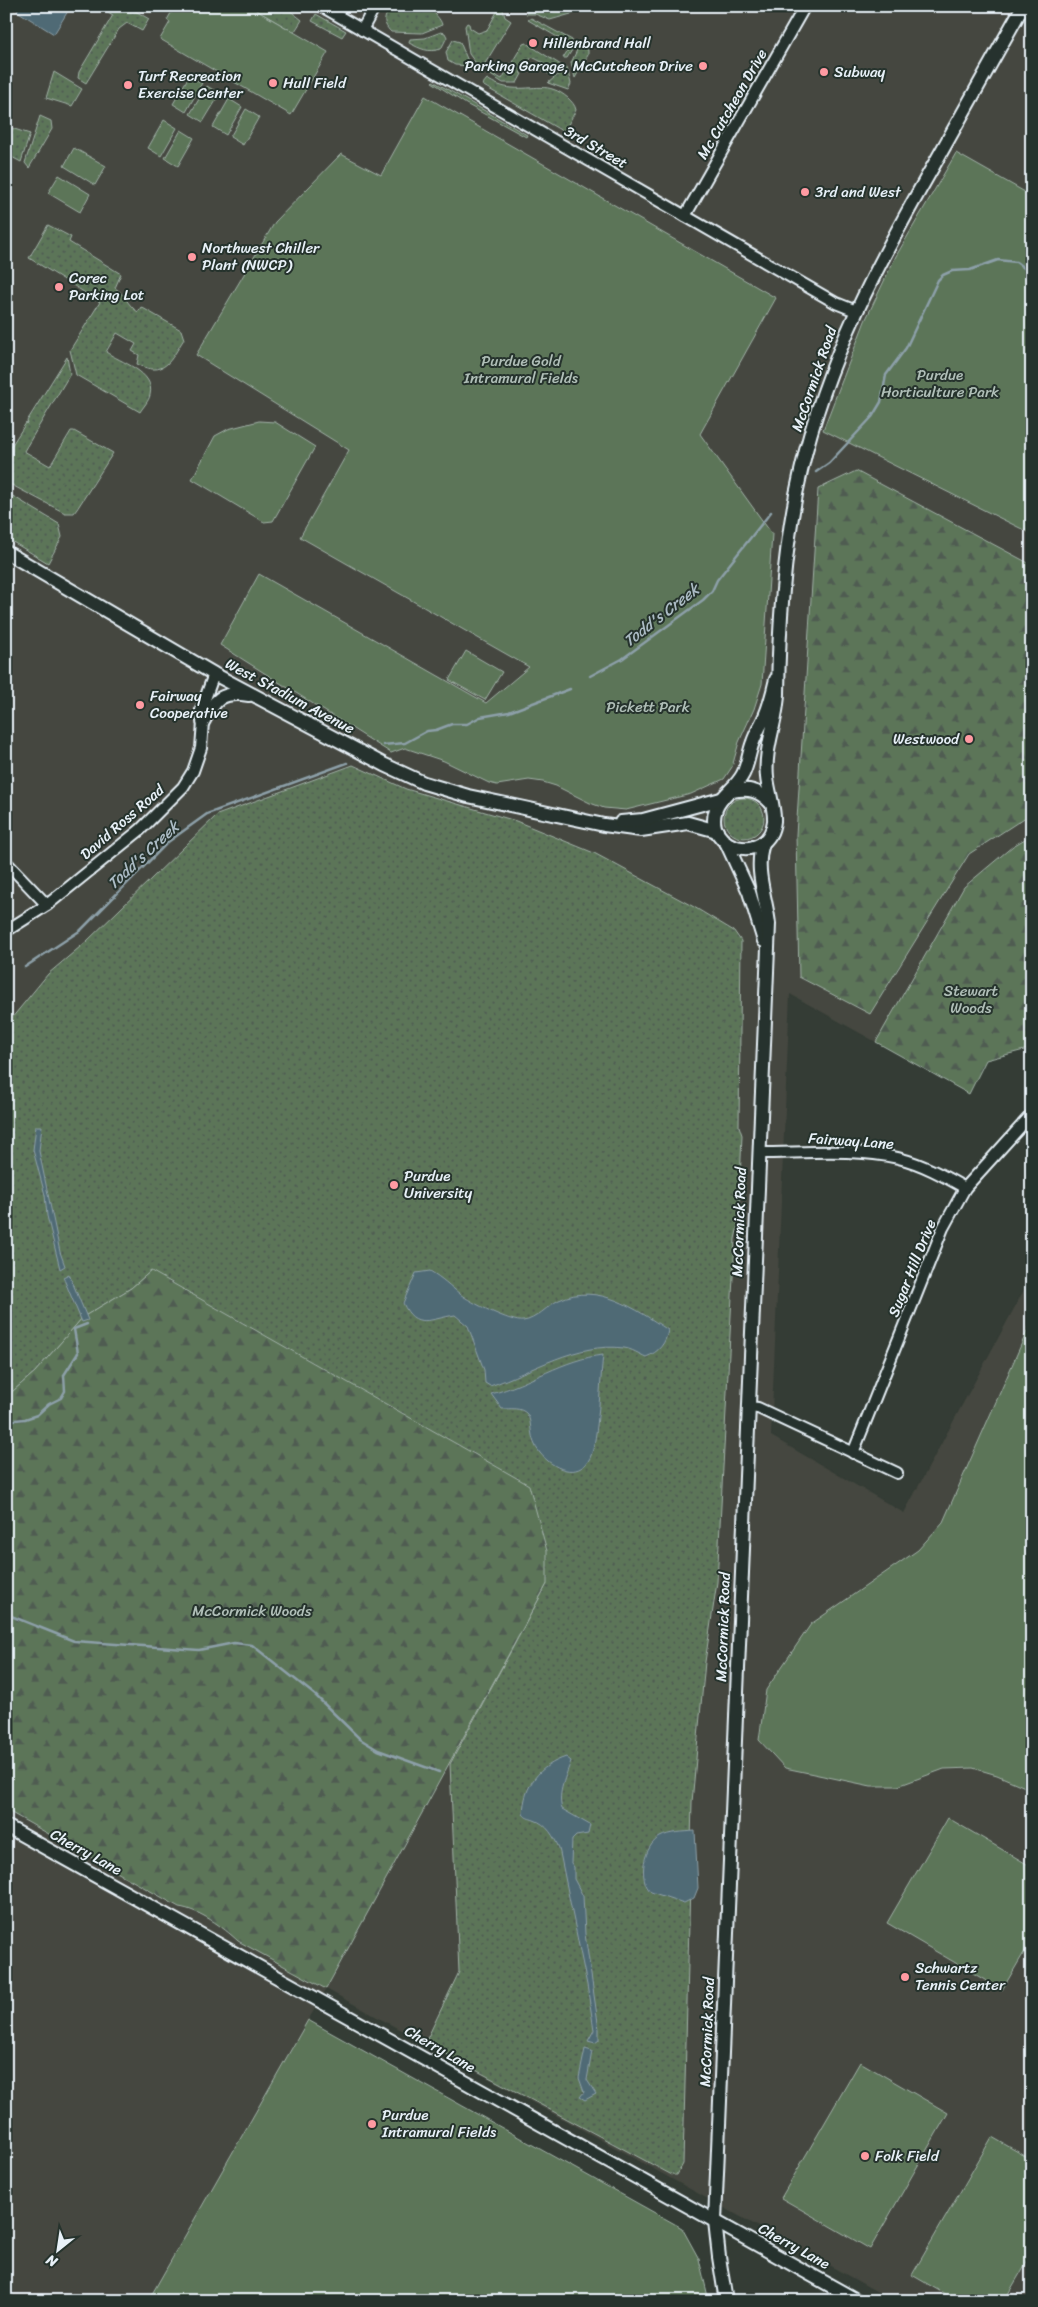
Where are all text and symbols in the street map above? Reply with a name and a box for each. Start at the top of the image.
place label: Hillenbrand Hall [543,30,651,56]
marker: Hillenbrand Hall [527,37,539,49]
street label: Mc Cutcheon Drive [690,44,774,164]
place label: Parking Garage, McCutcheon Drive [464,53,693,79]
place label: Subway [834,59,886,85]
marker: Parking Garage, McCutcheon Drive [697,60,709,72]
place label: Turf Recreation Exercise Center [138,63,243,106]
marker: Subway [818,66,830,78]
place label: Hull Field [283,70,347,96]
marker: Hull Field [267,77,279,89]
marker: Turf Recreation Exercise Center [122,79,134,91]
street label: 3rd Street [559,118,633,176]
place label: 3rd and West [815,179,902,205]
marker: 3rd and West [799,186,811,198]
place label: Northwest Chiller Plant (NWCP) [202,235,320,278]
marker: Northwest Chiller Plant (NWCP) [186,251,198,263]
place label: Corec Parking Lot [69,265,145,308]
marker: Corec Parking Lot [53,281,65,293]
street label: McCormick Road [784,322,845,435]
park label: Purdue Gold Intramural Fields [463,348,579,391]
park label: Purdue Horticulture Park [881,362,999,405]
water label: Todd's Creek [616,574,708,654]
street label: West Stadium Avenue [221,651,360,741]
place label: Fairway Cooperative [150,683,228,726]
park label: Pickett Park [606,694,691,720]
marker: Fairway Cooperative [134,699,146,711]
place label: Westwood [893,726,960,752]
marker: Westwood [963,733,975,745]
street label: David Ross Road [74,777,171,866]
water label: Todd's Creek [100,812,188,897]
park label: Stewart Woods [944,978,999,1021]
street label: Fairway Lane [807,1125,895,1157]
place label: Purdue University [404,1163,473,1206]
street label: McCormick Road [724,1166,754,1277]
marker: Purdue University [388,1179,400,1191]
street label: Sugar Hill Drive [881,1215,944,1321]
street label: McCormick Road [708,1571,738,1682]
park label: McCormick Woods [192,1598,312,1624]
street label: Cherry Lane [45,1822,127,1882]
place label: Schwartz Tennis Center [915,1955,1006,1998]
marker: Schwartz Tennis Center [899,1971,911,1983]
street label: McCormick Road [692,1976,722,2087]
street label: Cherry Lane [399,2018,481,2080]
place label: Purdue Intramural Fields [381,2102,497,2145]
marker: Purdue Intramural Fields [366,2118,378,2130]
place label: Folk Field [875,2143,940,2169]
marker: Folk Field [859,2150,871,2162]
street label: Cherry Lane [753,2216,835,2276]
north arrow [32,2224,82,2274]
text: N [41,2247,63,2275]

